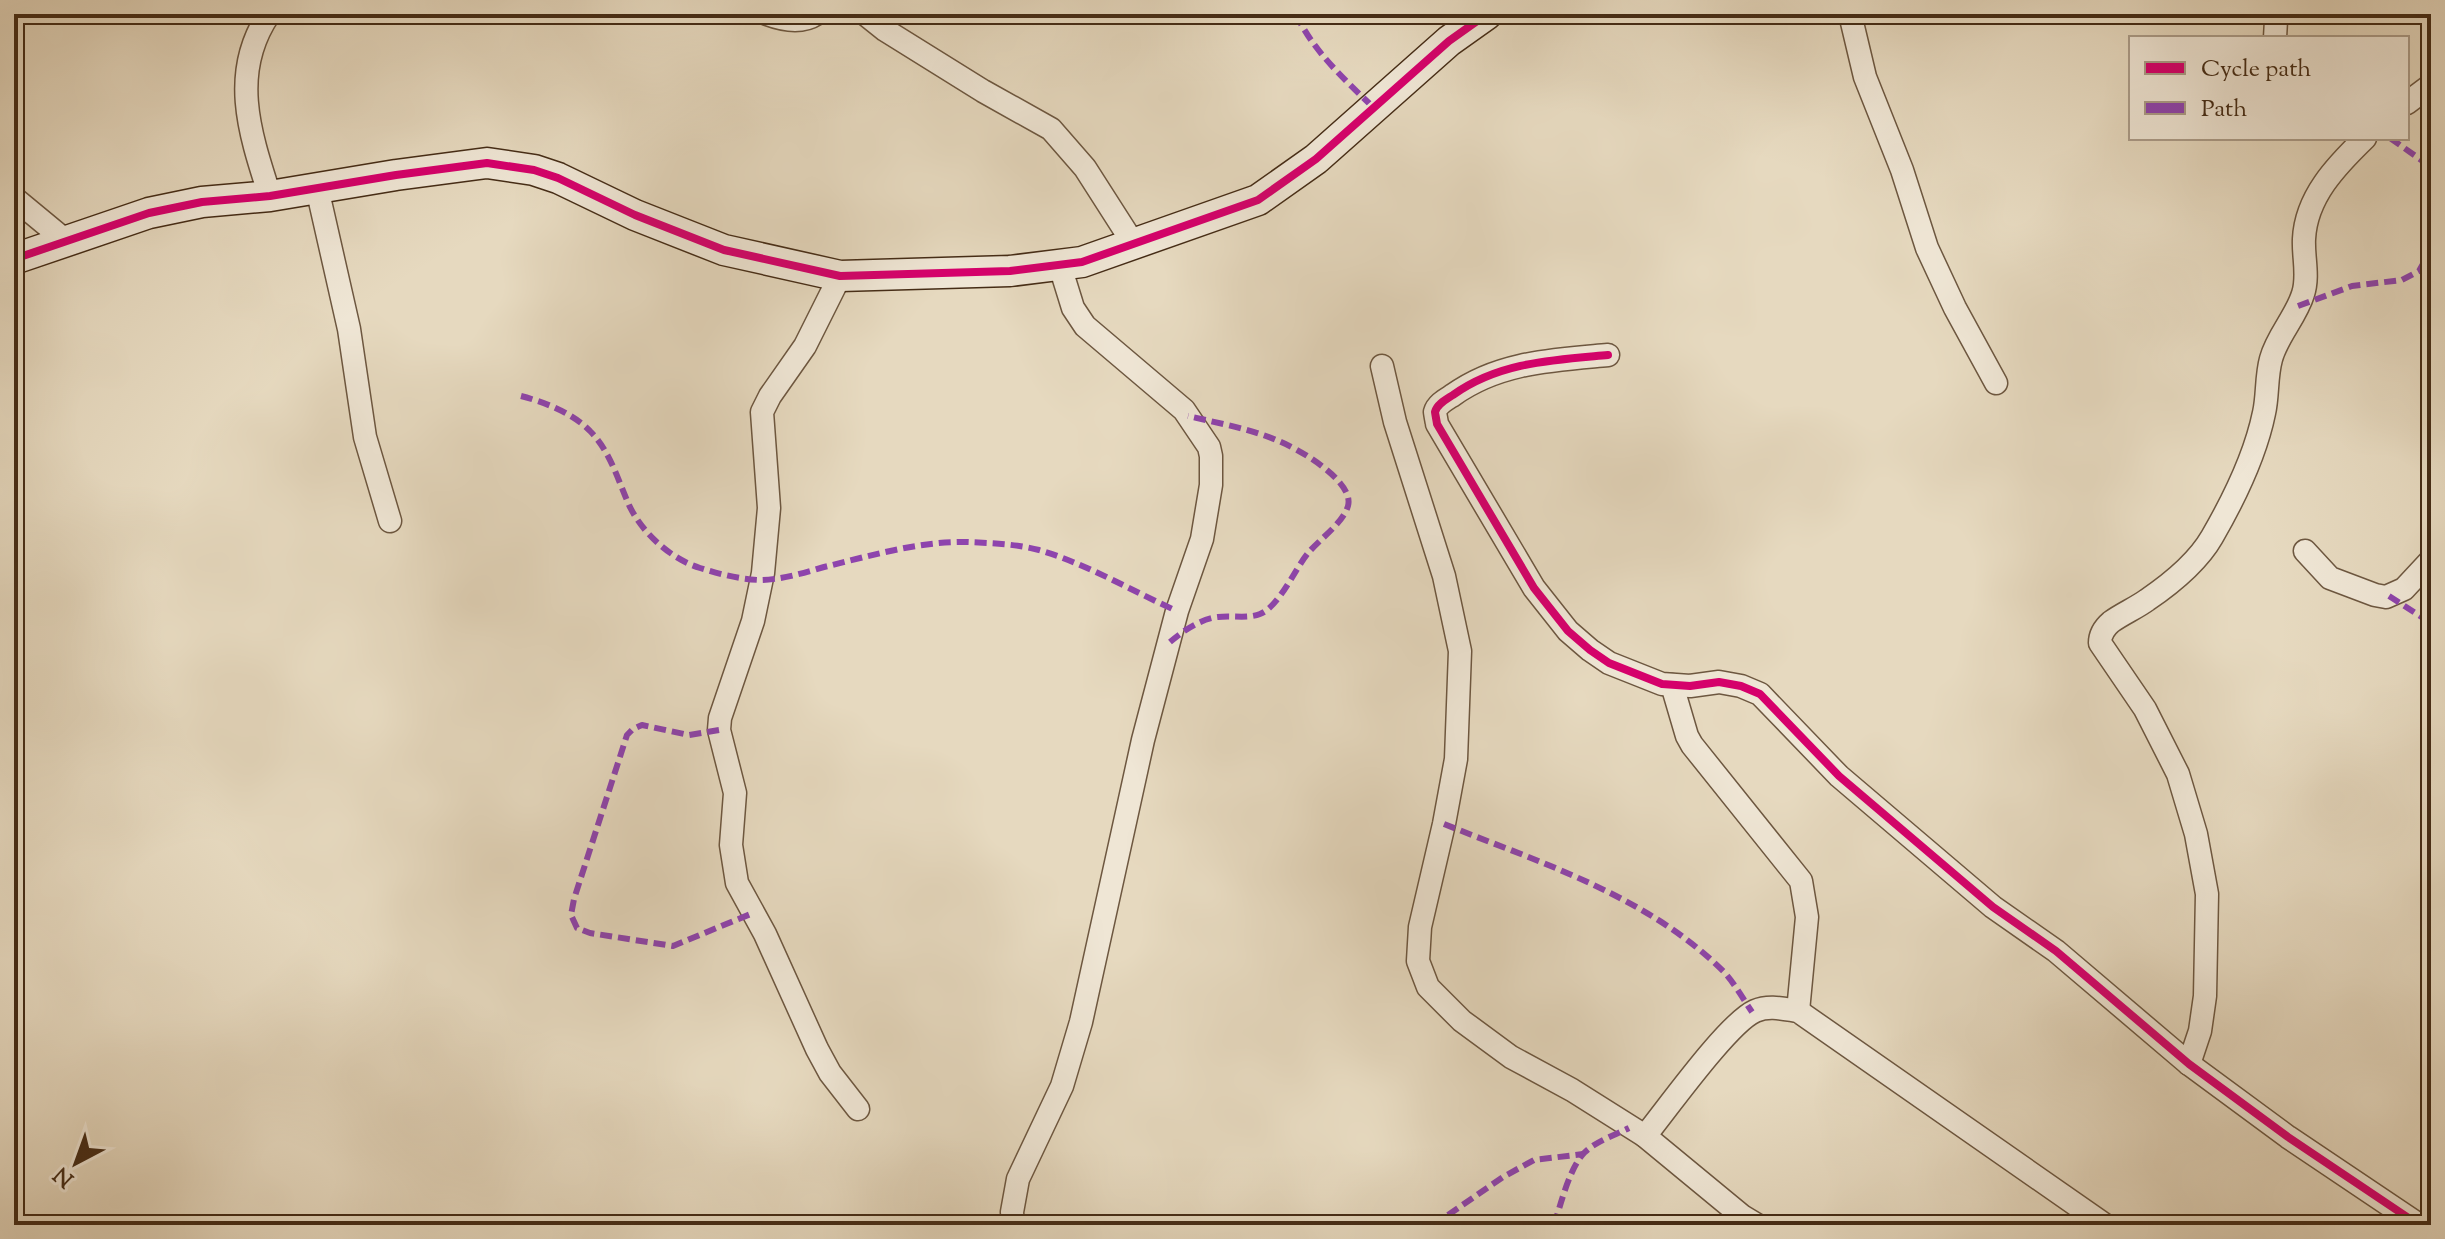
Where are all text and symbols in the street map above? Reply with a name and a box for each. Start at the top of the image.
legend [2129,36,2409,140]
text: Cycle path [2201,53,2311,87]
text: Path [2201,93,2247,127]
north arrow [36,1123,116,1203]
text: N [47,1158,82,1194]

